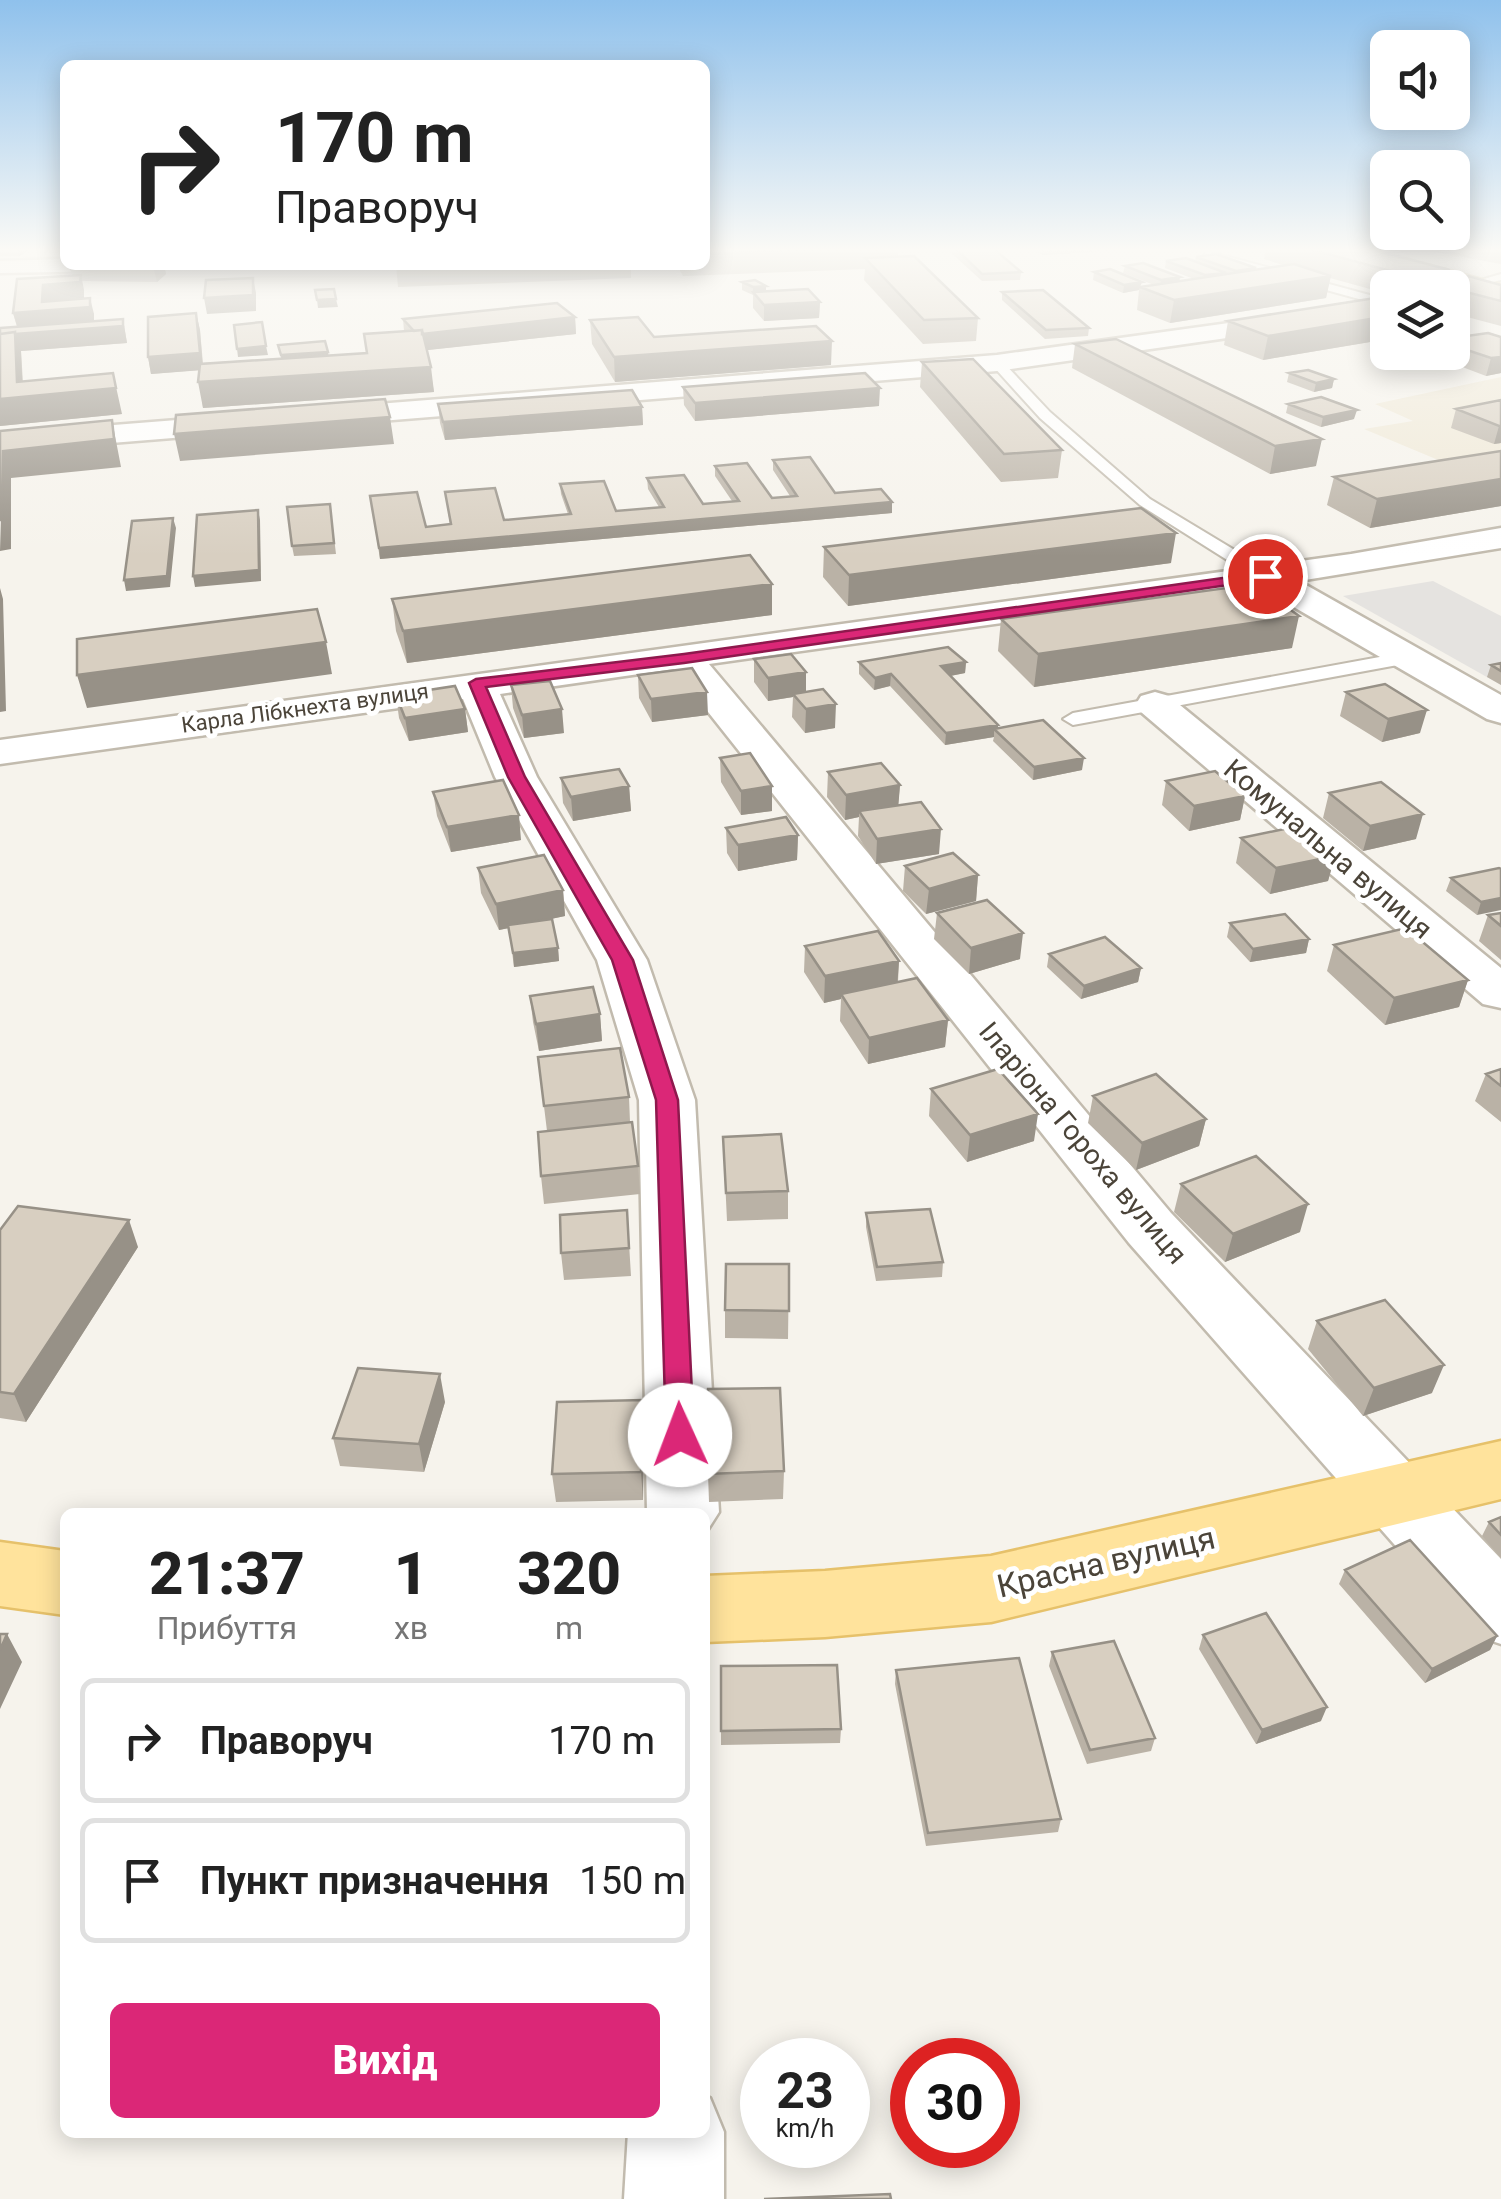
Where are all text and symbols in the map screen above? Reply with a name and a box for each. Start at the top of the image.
map controls [1370,30,1470,370]
button: sound [1370,30,1470,130]
text: 170 m [275,97,474,179]
icon: right [110,100,240,230]
button: search [1370,150,1470,250]
text: Праворуч [275,181,479,234]
button: layers [1370,270,1470,370]
pin [1223,534,1308,619]
icon: arrive [1238,549,1293,604]
street label: Карла Лібкнехта вулиця [180,678,430,738]
street label: Комунальна вулиця [1217,752,1439,946]
street label: Іларіона Гороха вулиця [972,1015,1194,1271]
position arrow [628,1383,732,1487]
street label: Красна вулиця [993,1518,1219,1606]
text: 21:37 [149,1538,305,1609]
text: 1 [394,1538,428,1609]
text: 320 [517,1538,621,1609]
text: Прибуття [157,1609,297,1647]
text: хв [394,1609,428,1647]
text: m [555,1609,583,1647]
icon: right [115,1713,170,1768]
text: Праворуч [200,1719,373,1763]
text: 170 m [548,1719,655,1763]
icon: arrive [115,1853,170,1908]
text: Пункт призначення [200,1859,549,1903]
text: 150 m [579,1859,686,1903]
button: Вихід [110,2003,660,2118]
speed limit sign: 30 [890,2038,1020,2168]
text: 23 [776,2062,834,2120]
text: km/h [776,2114,834,2143]

